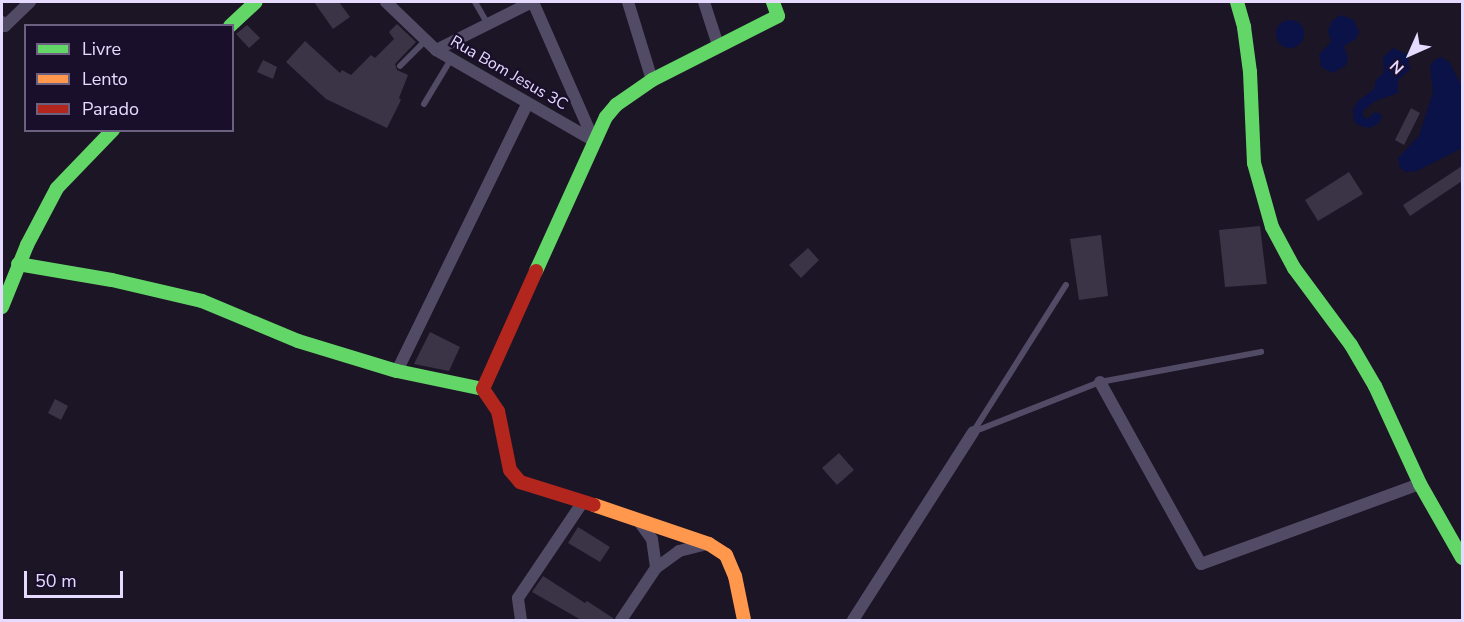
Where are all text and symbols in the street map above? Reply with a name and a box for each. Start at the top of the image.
legend [24,24,234,132]
north arrow [1380,24,1440,84]
street label: Rua Bom Jesus 3C [447,32,571,114]
text: Livre [82,37,121,61]
text: N [1385,55,1409,79]
text: Lento [82,67,128,91]
text: Parado [82,97,139,121]
scale bar [27,559,126,597]
text: 50 m [35,569,77,593]

